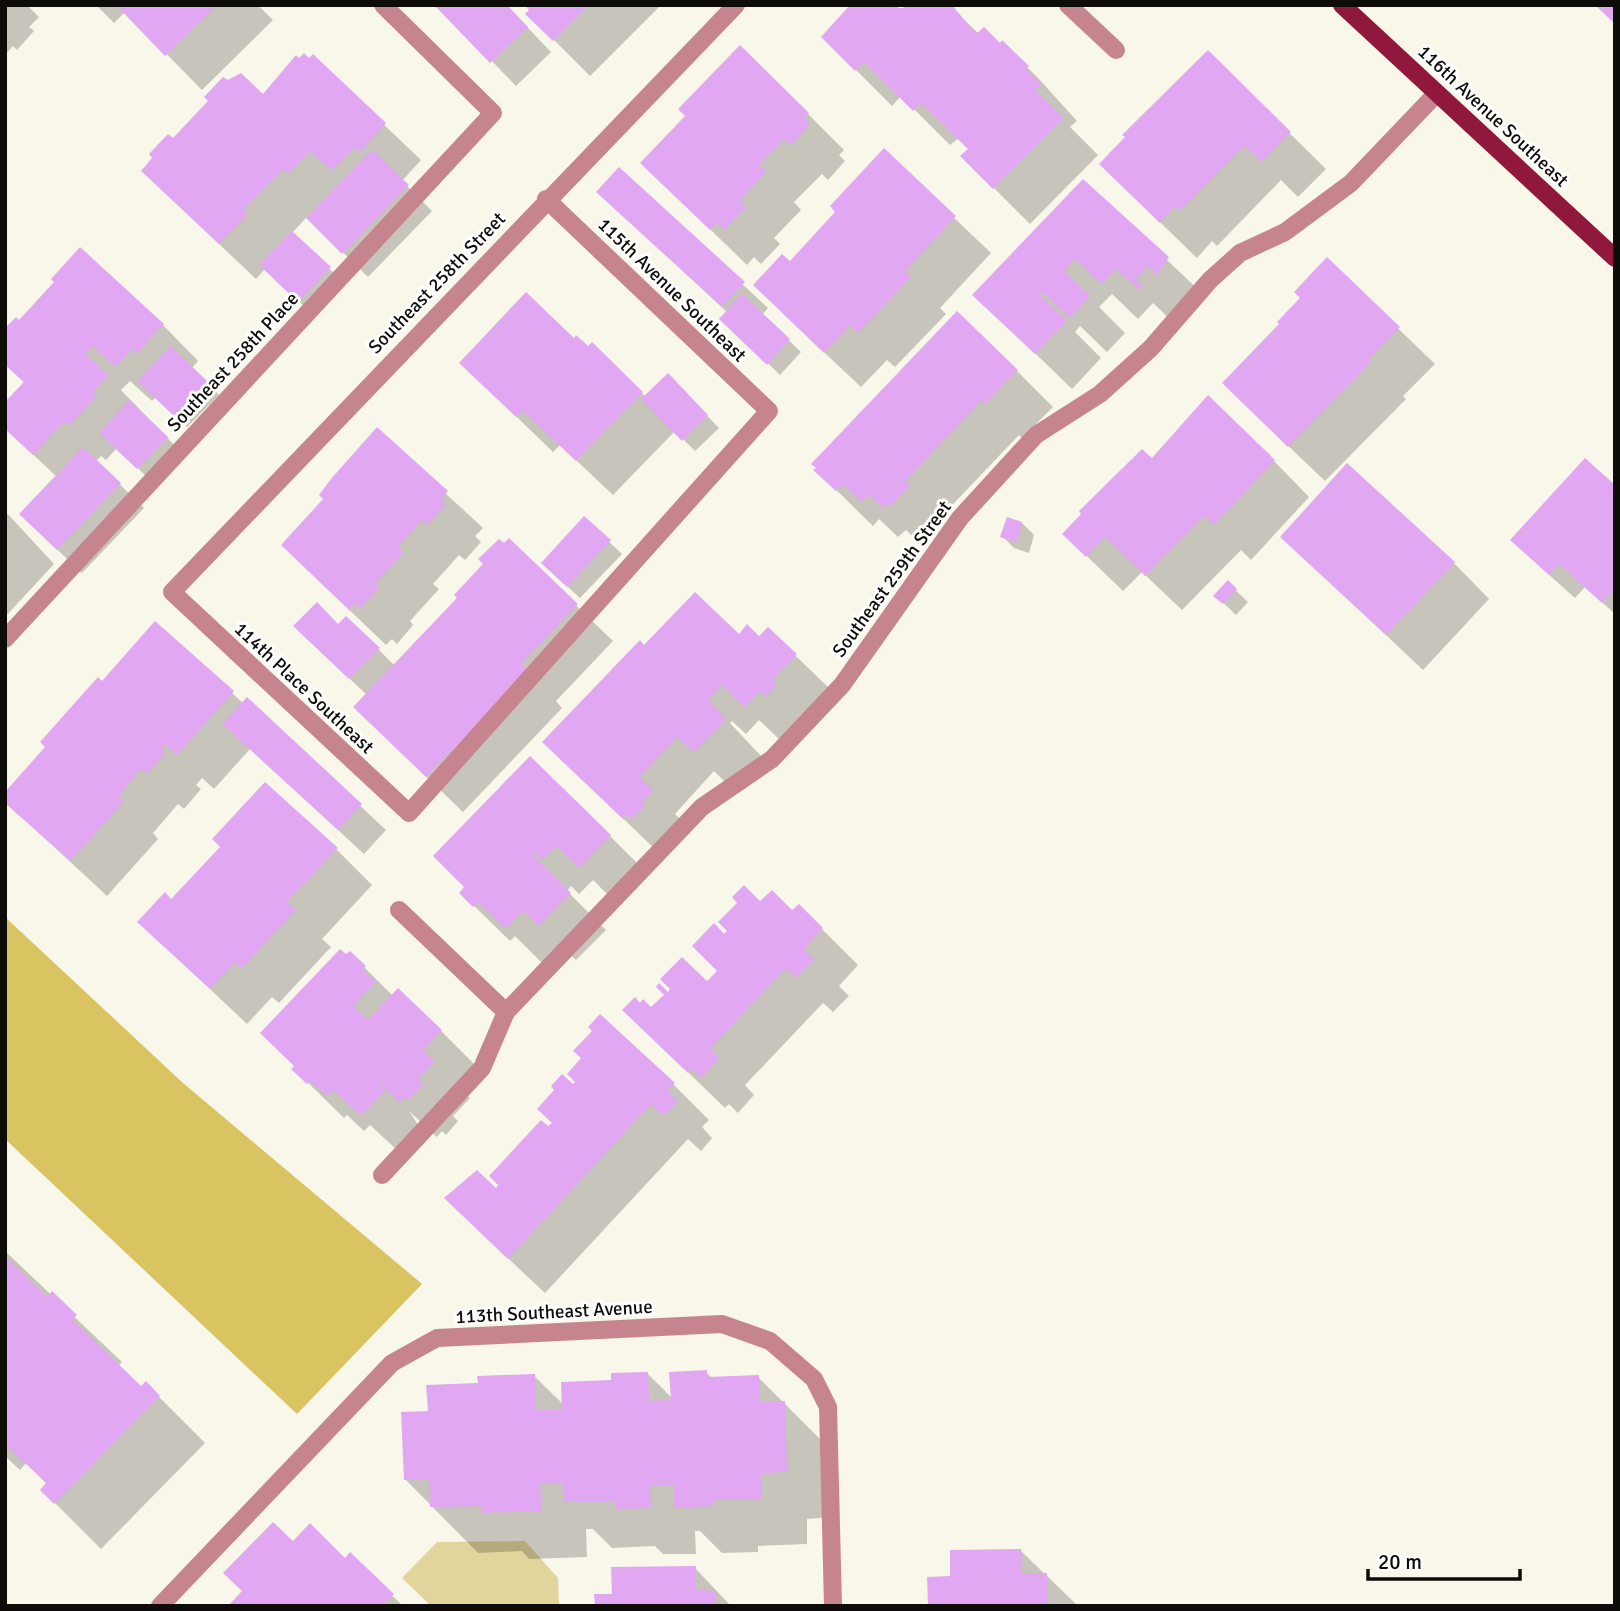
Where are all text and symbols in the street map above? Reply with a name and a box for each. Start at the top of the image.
street label: 116th Avenue Southeast [1413,40,1574,192]
street label: Southeast 258th Street [363,207,511,359]
street label: 115th Avenue Southeast [593,213,752,367]
street label: Southeast 258th Place [162,287,304,437]
street label: Southeast 259th Street [827,496,957,662]
street label: 114th Place Southeast [229,617,379,759]
street label: 113th Southeast Avenue [455,1295,653,1329]
scale bar [1368,1538,1520,1582]
text: 20 m [1378,1549,1422,1575]

